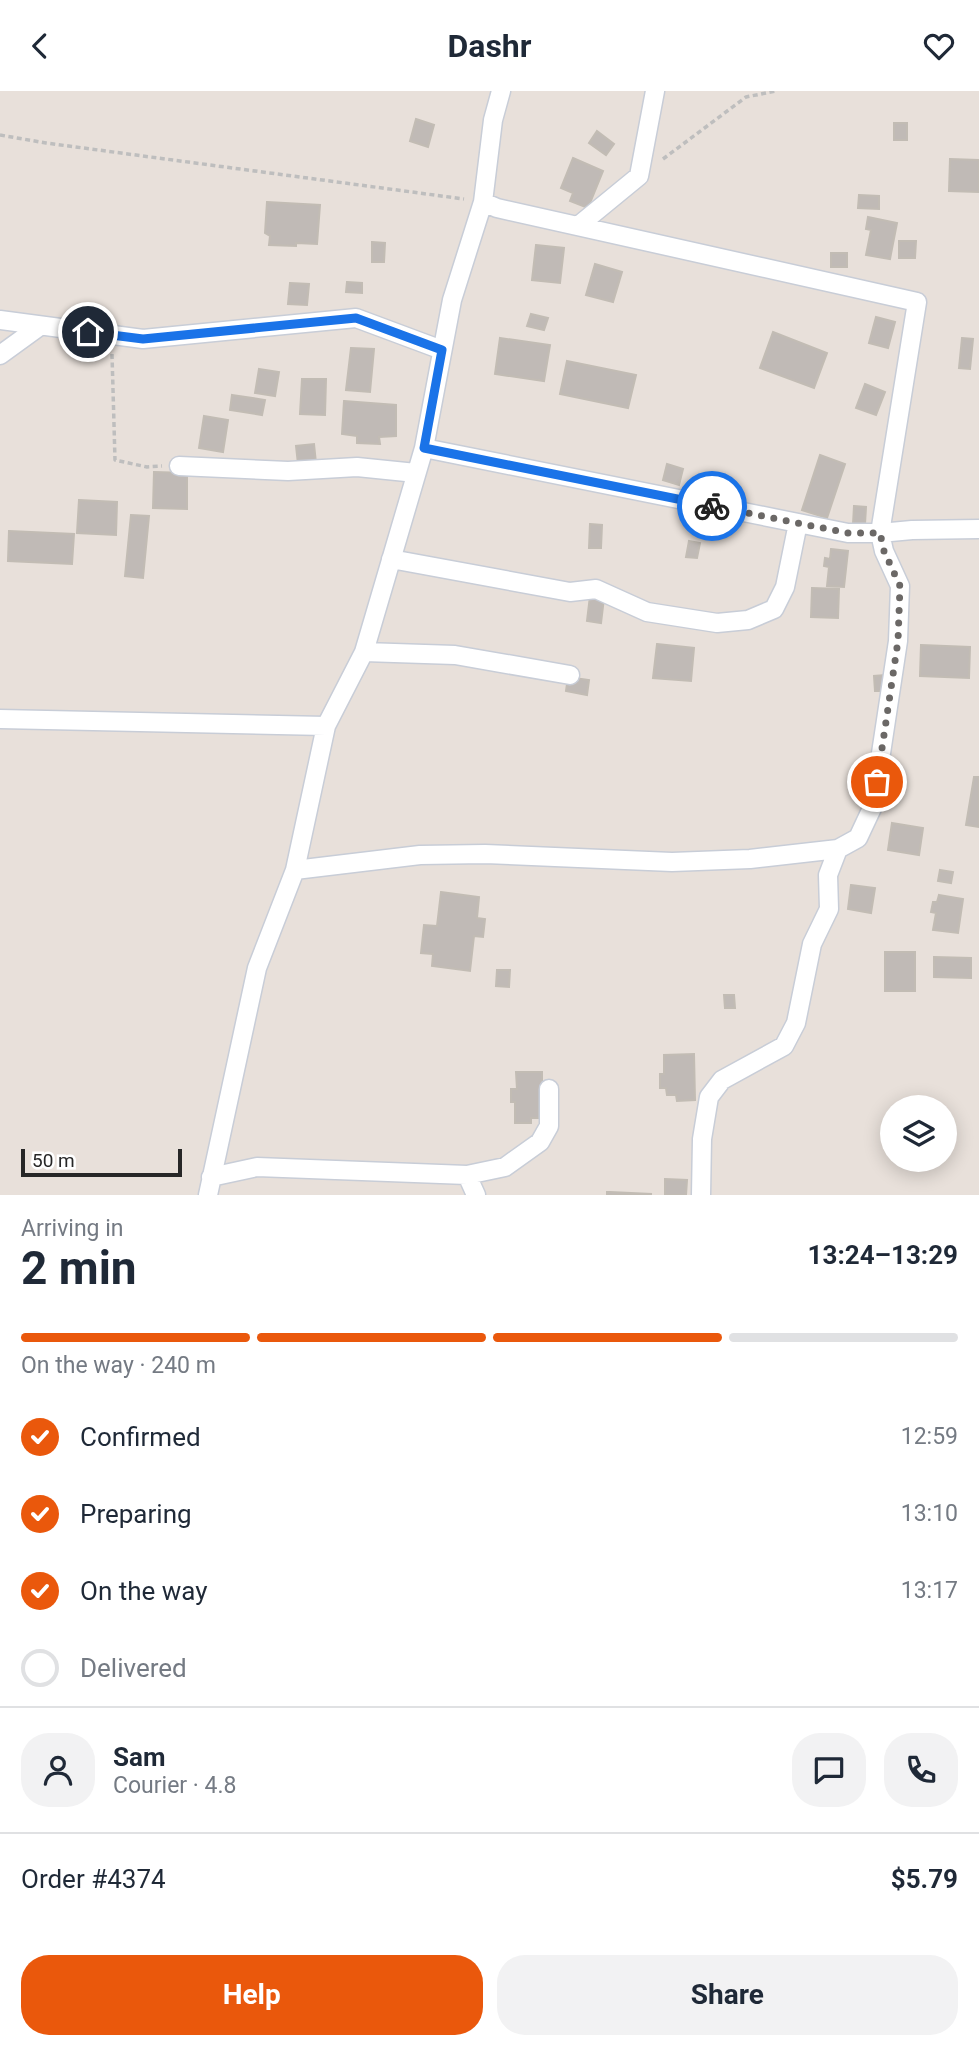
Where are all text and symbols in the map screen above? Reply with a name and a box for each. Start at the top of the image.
icon: back [21,27,59,65]
text: Dashr [448,27,532,65]
icon: heart [920,27,958,65]
pin [58,302,118,362]
icon: home [69,313,107,351]
courier [677,471,747,541]
icon: bike [693,487,731,525]
pin [847,752,907,812]
icon: bag [858,763,896,801]
map controls [880,1095,957,1172]
button: layers [880,1095,957,1172]
scale bar [21,1146,182,1178]
text: 50 m [32,1149,75,1172]
text: Arriving in [21,1215,124,1242]
text: 13:24–13:29 [808,1240,958,1270]
text: 2 min [21,1241,137,1295]
text: On the way · 240 m [21,1352,216,1379]
icon: check [21,1418,59,1456]
text: Confirmed [80,1422,201,1452]
text: 12:59 [901,1423,958,1450]
icon: check [21,1495,59,1533]
text: Preparing [80,1499,192,1529]
text: 13:10 [901,1500,958,1527]
icon: check [21,1572,59,1610]
text: On the way [80,1576,208,1606]
text: 13:17 [901,1577,958,1604]
text: Delivered [80,1653,187,1683]
button: person [21,1733,95,1807]
button: chat [792,1733,866,1807]
button: phone [884,1733,958,1807]
text: Sam [113,1742,165,1772]
text: Courier · 4.8 [113,1772,236,1799]
text: Order #4374 [21,1864,166,1894]
text: $5.79 [891,1864,958,1894]
button: Help [21,1955,483,2035]
button: Share [497,1955,958,2035]

